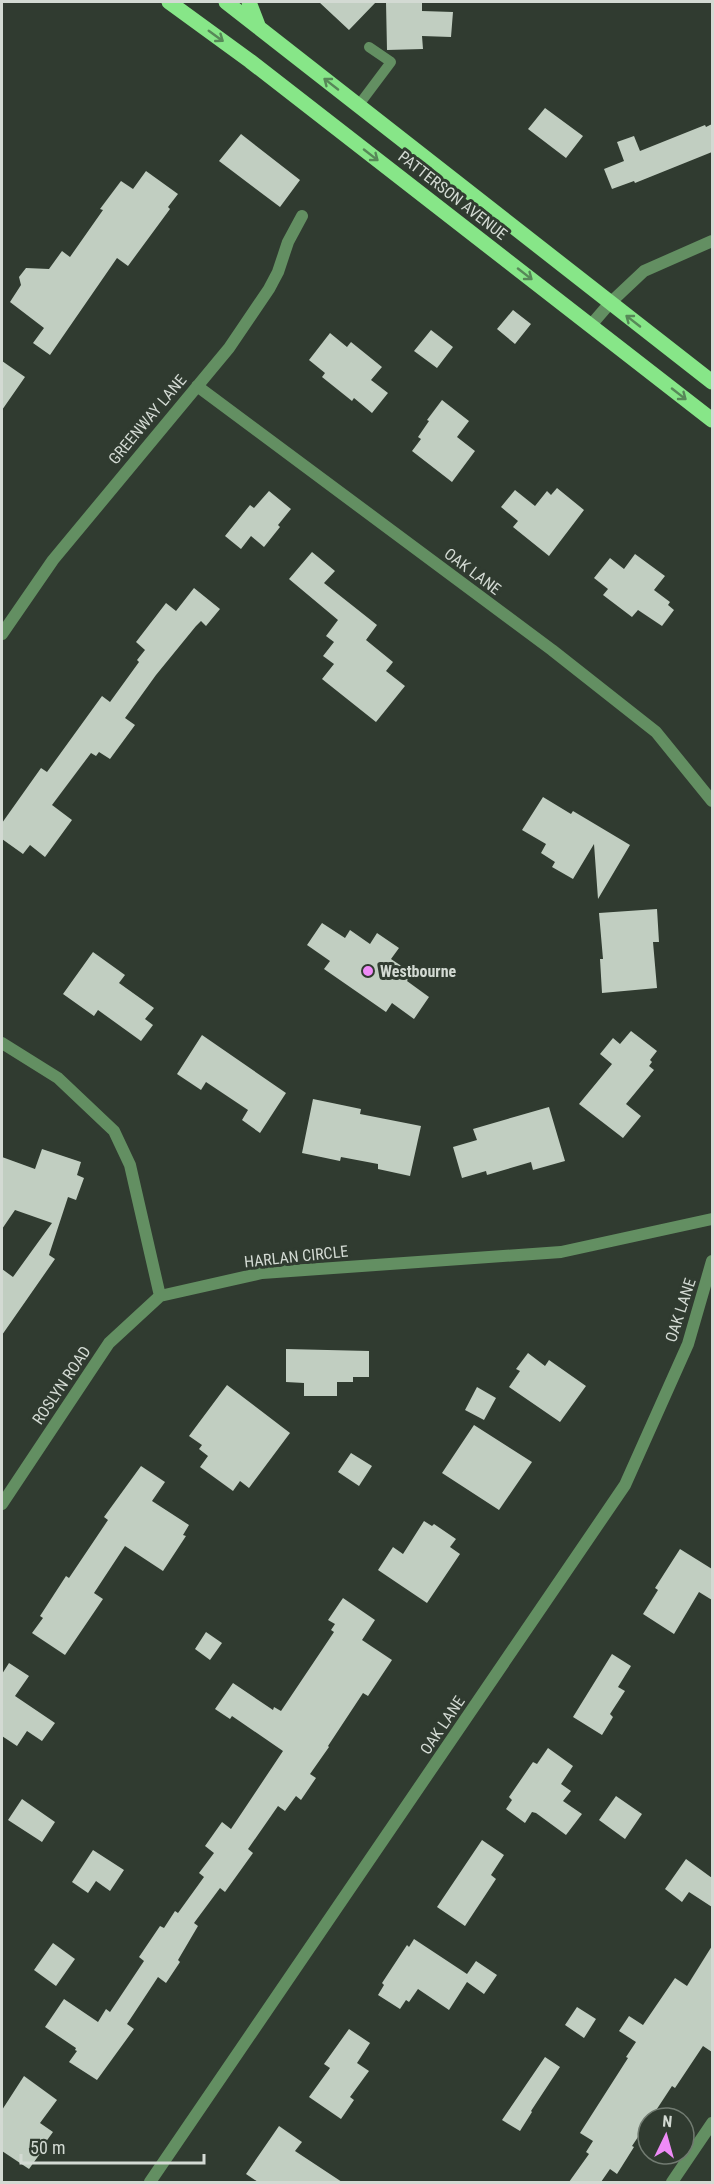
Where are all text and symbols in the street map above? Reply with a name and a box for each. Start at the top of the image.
one-way arrow [208,30,224,42]
one-way arrow [323,78,339,91]
street label: PATTERSON AVENUE [394,147,511,244]
one-way arrow [363,148,379,161]
one-way arrow [517,268,533,280]
one-way arrow [625,315,641,328]
street label: GREENWAY LANE [104,371,190,468]
one-way arrow [671,387,687,400]
street label: OAK LANE [441,544,505,599]
place label: Westbourne [380,962,457,981]
marker: Westbourne [361,964,375,978]
street label: HARLAN CIRCLE [243,1242,349,1271]
street label: OAK LANE [661,1276,700,1344]
street label: ROSLYN ROAD [28,1342,95,1428]
street label: OAK LANE [416,1693,469,1758]
north arrow [636,2106,696,2166]
text: N [662,2112,673,2131]
scale bar [21,2127,204,2165]
text: 50 m [30,2137,65,2158]

